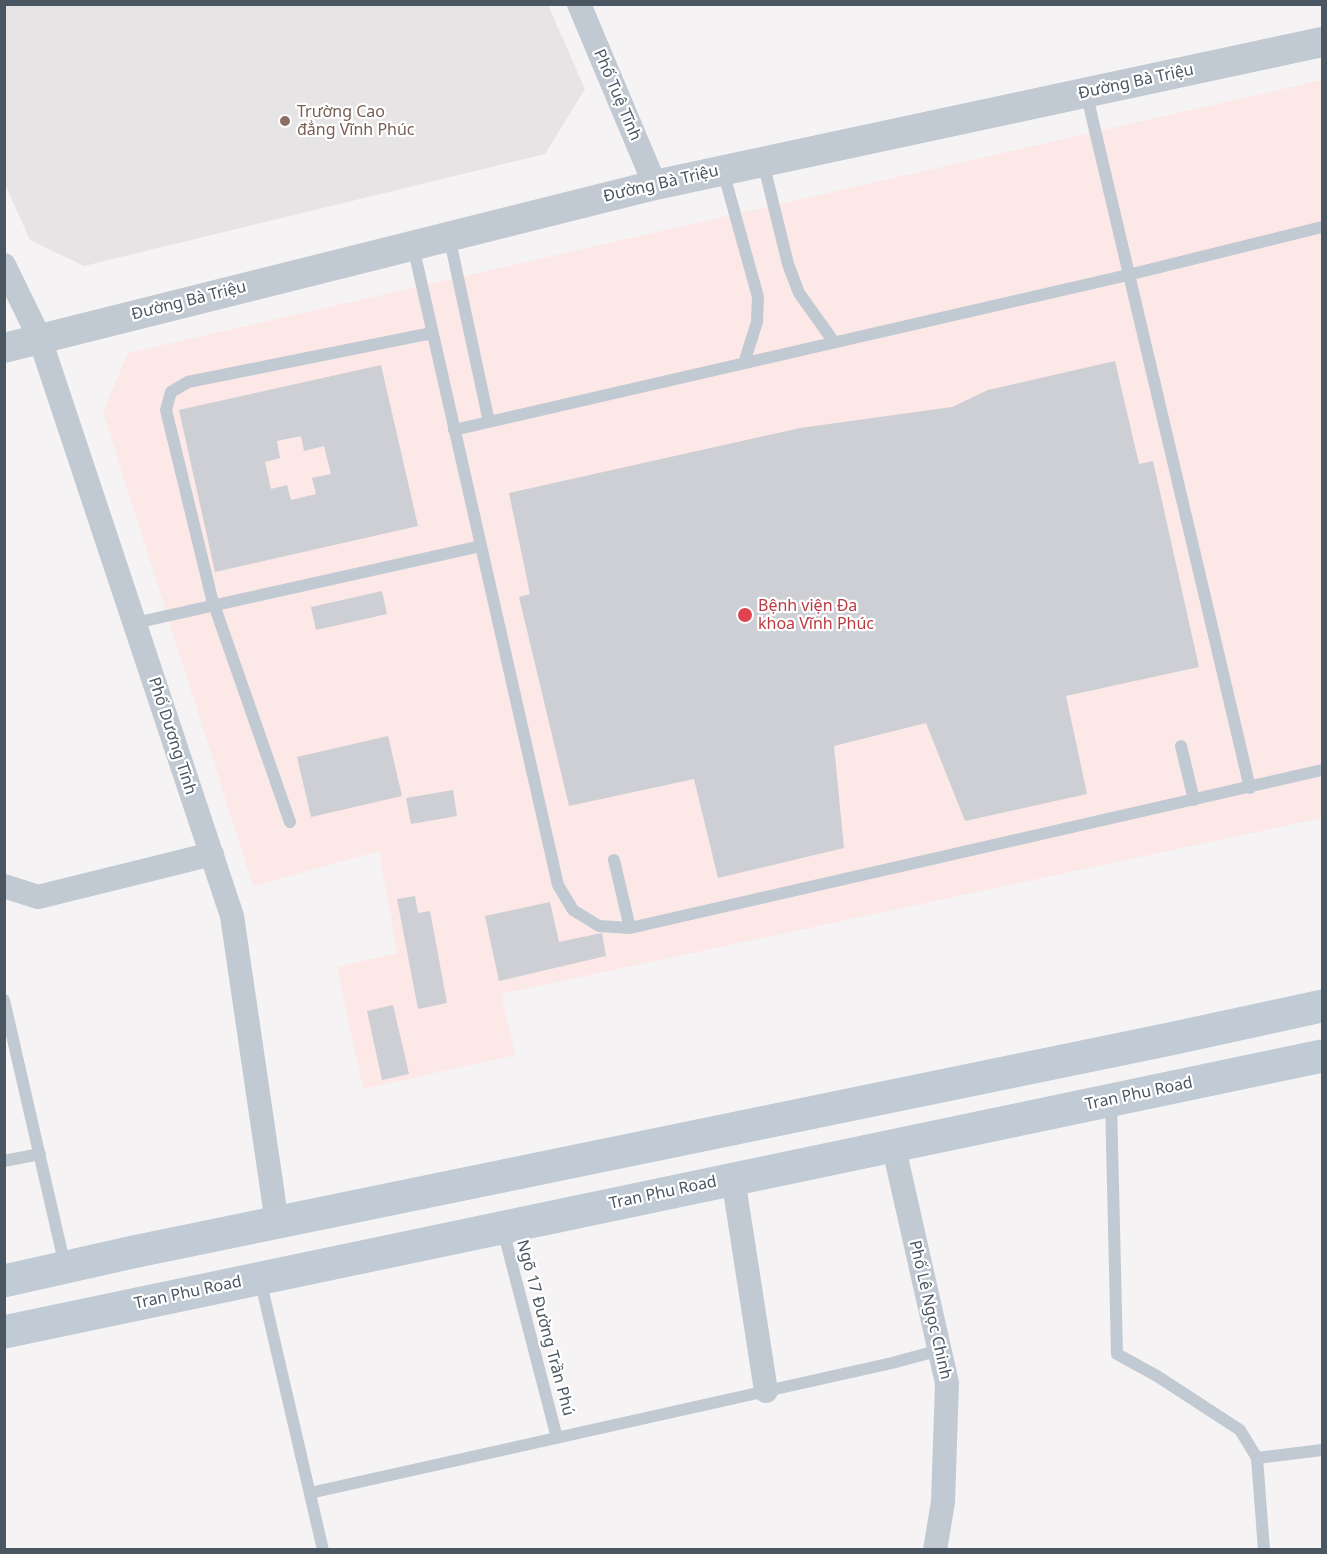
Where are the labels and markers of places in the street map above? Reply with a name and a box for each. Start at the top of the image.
place label: Trường Cao đẳng Vĩnh Phúc [297,102,415,140]
marker: Trường Cao đẳng Vĩnh Phúc [278,114,292,128]
place label: Bệnh viện Đa khoa Vĩnh Phúc [758,596,874,634]
marker: Bệnh viện Đa khoa Vĩnh Phúc [736,606,754,624]

